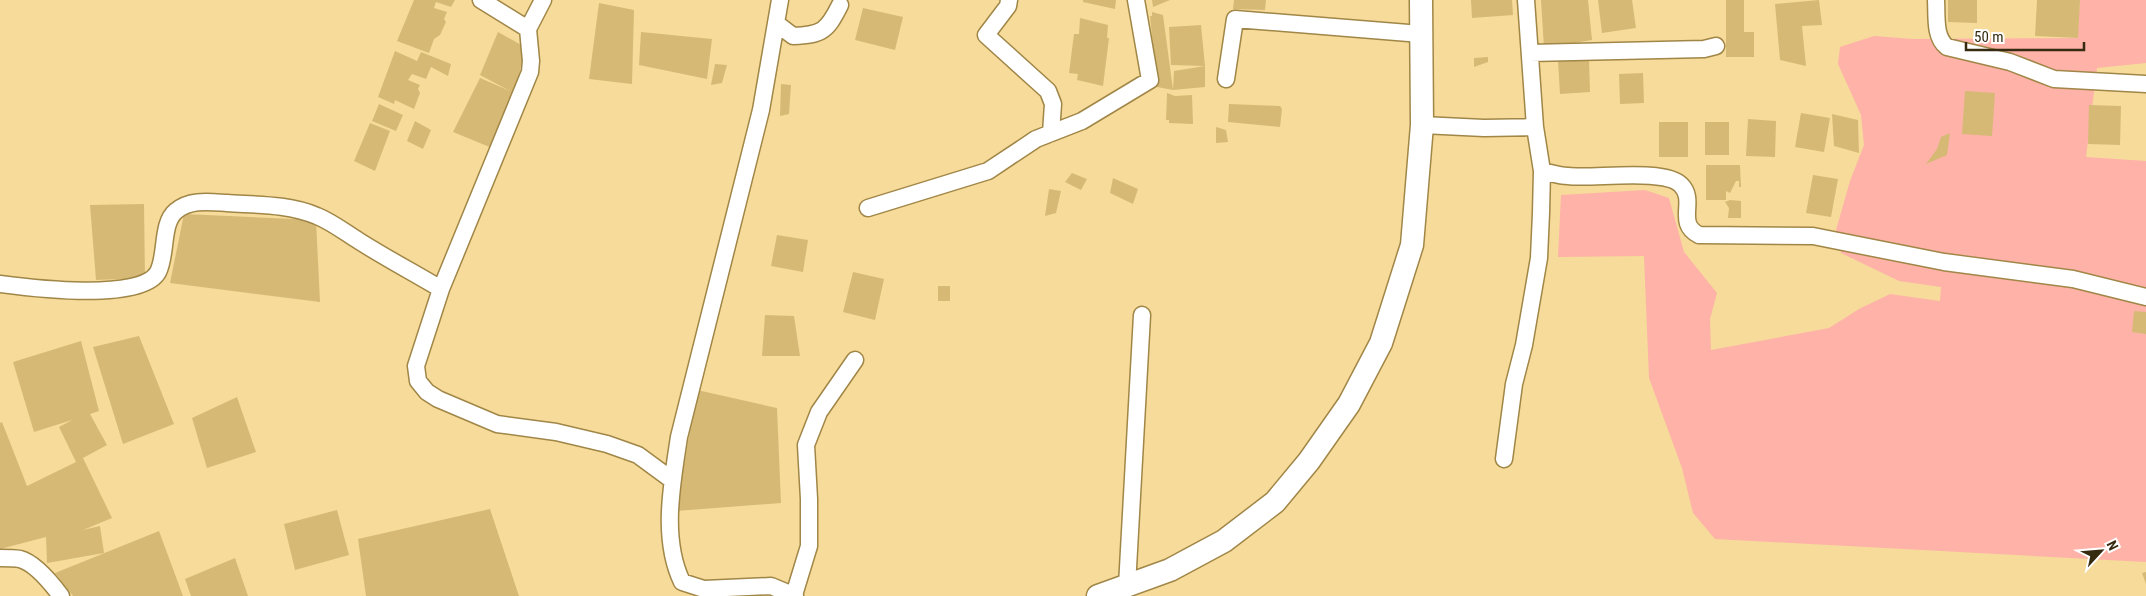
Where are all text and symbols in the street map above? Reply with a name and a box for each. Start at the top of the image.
scale bar [1966,20,2084,52]
text: 50 m [1974,28,2004,46]
north arrow [2076,526,2126,576]
text: N [2104,538,2122,553]

